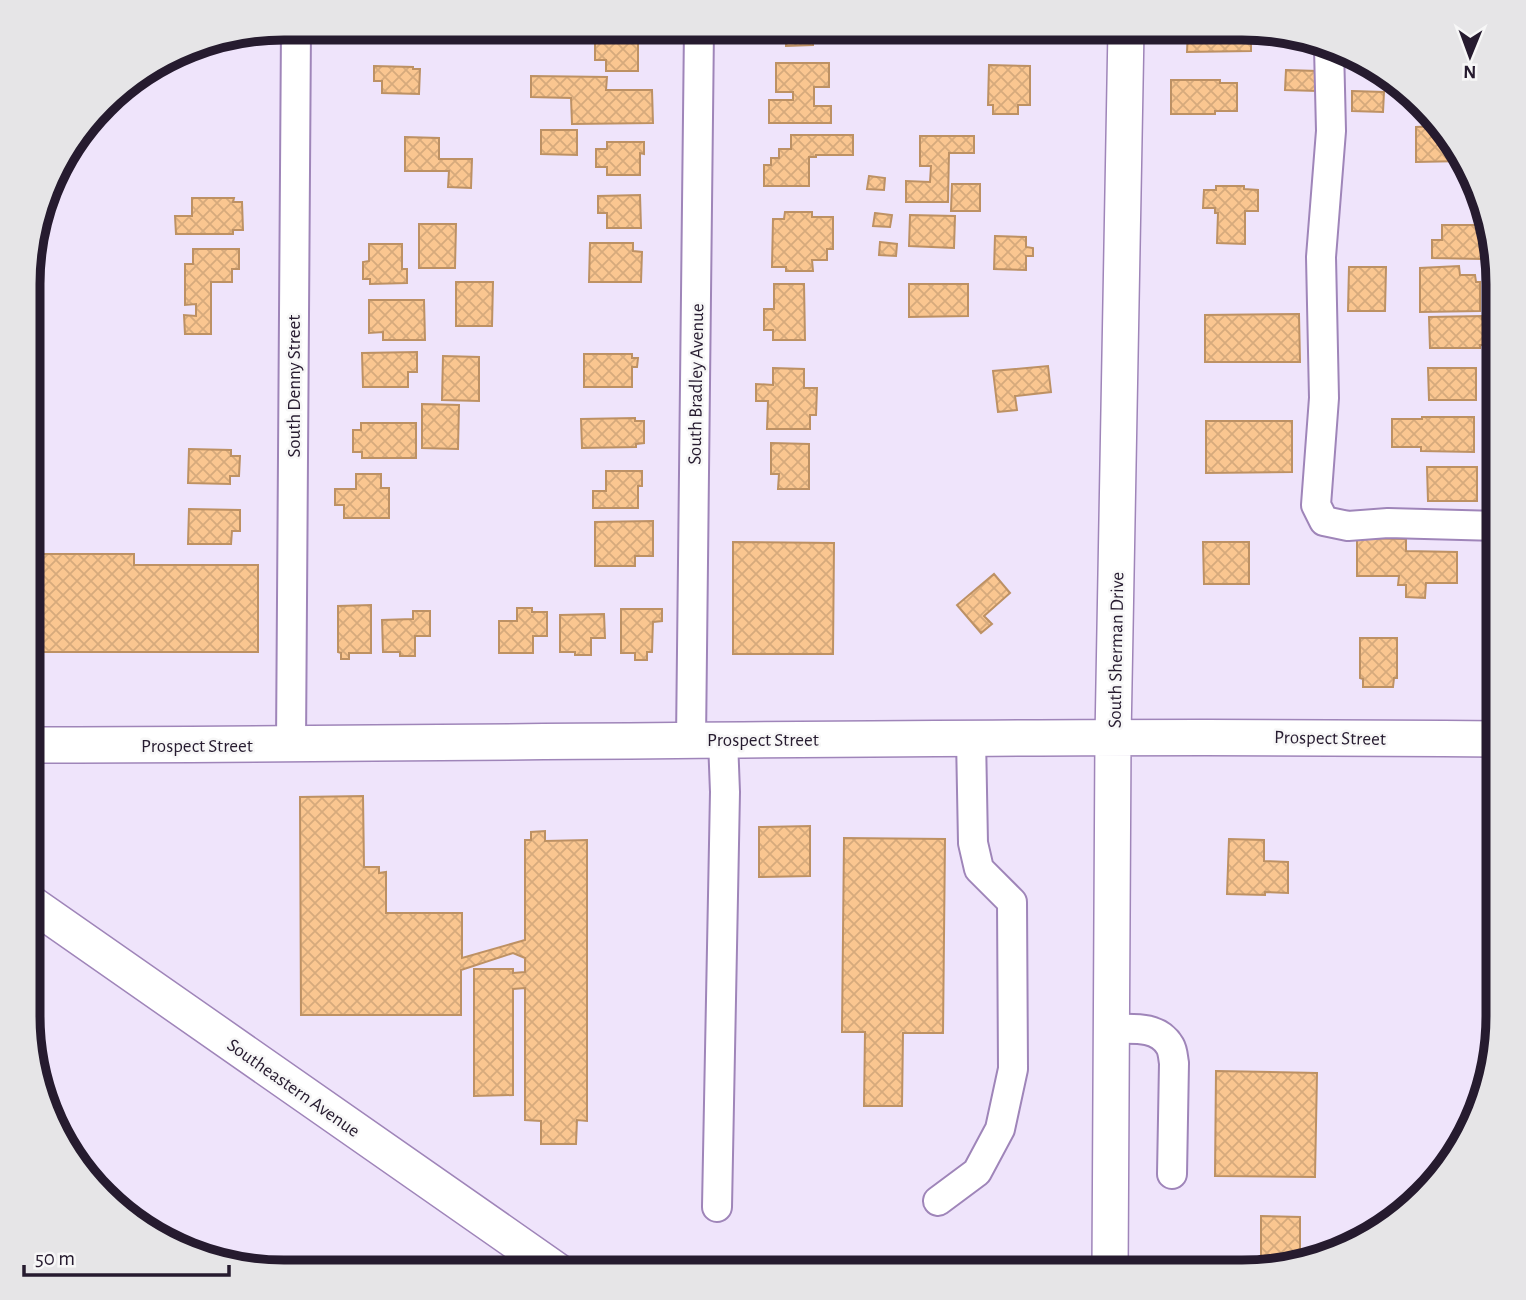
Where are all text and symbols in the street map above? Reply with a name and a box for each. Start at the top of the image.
north arrow [1435,21,1505,91]
text: N [1463,62,1477,81]
street label: South Bradley Avenue [686,303,707,465]
street label: South Denny Street [285,315,304,457]
street label: South Sherman Drive [1106,572,1127,728]
street label: Prospect Street [1274,728,1386,749]
street label: Prospect Street [707,731,819,750]
street label: Prospect Street [141,737,253,756]
street label: Southeastern Avenue [223,1035,363,1141]
scale bar [24,1234,229,1278]
text: 50 m [35,1248,75,1269]

